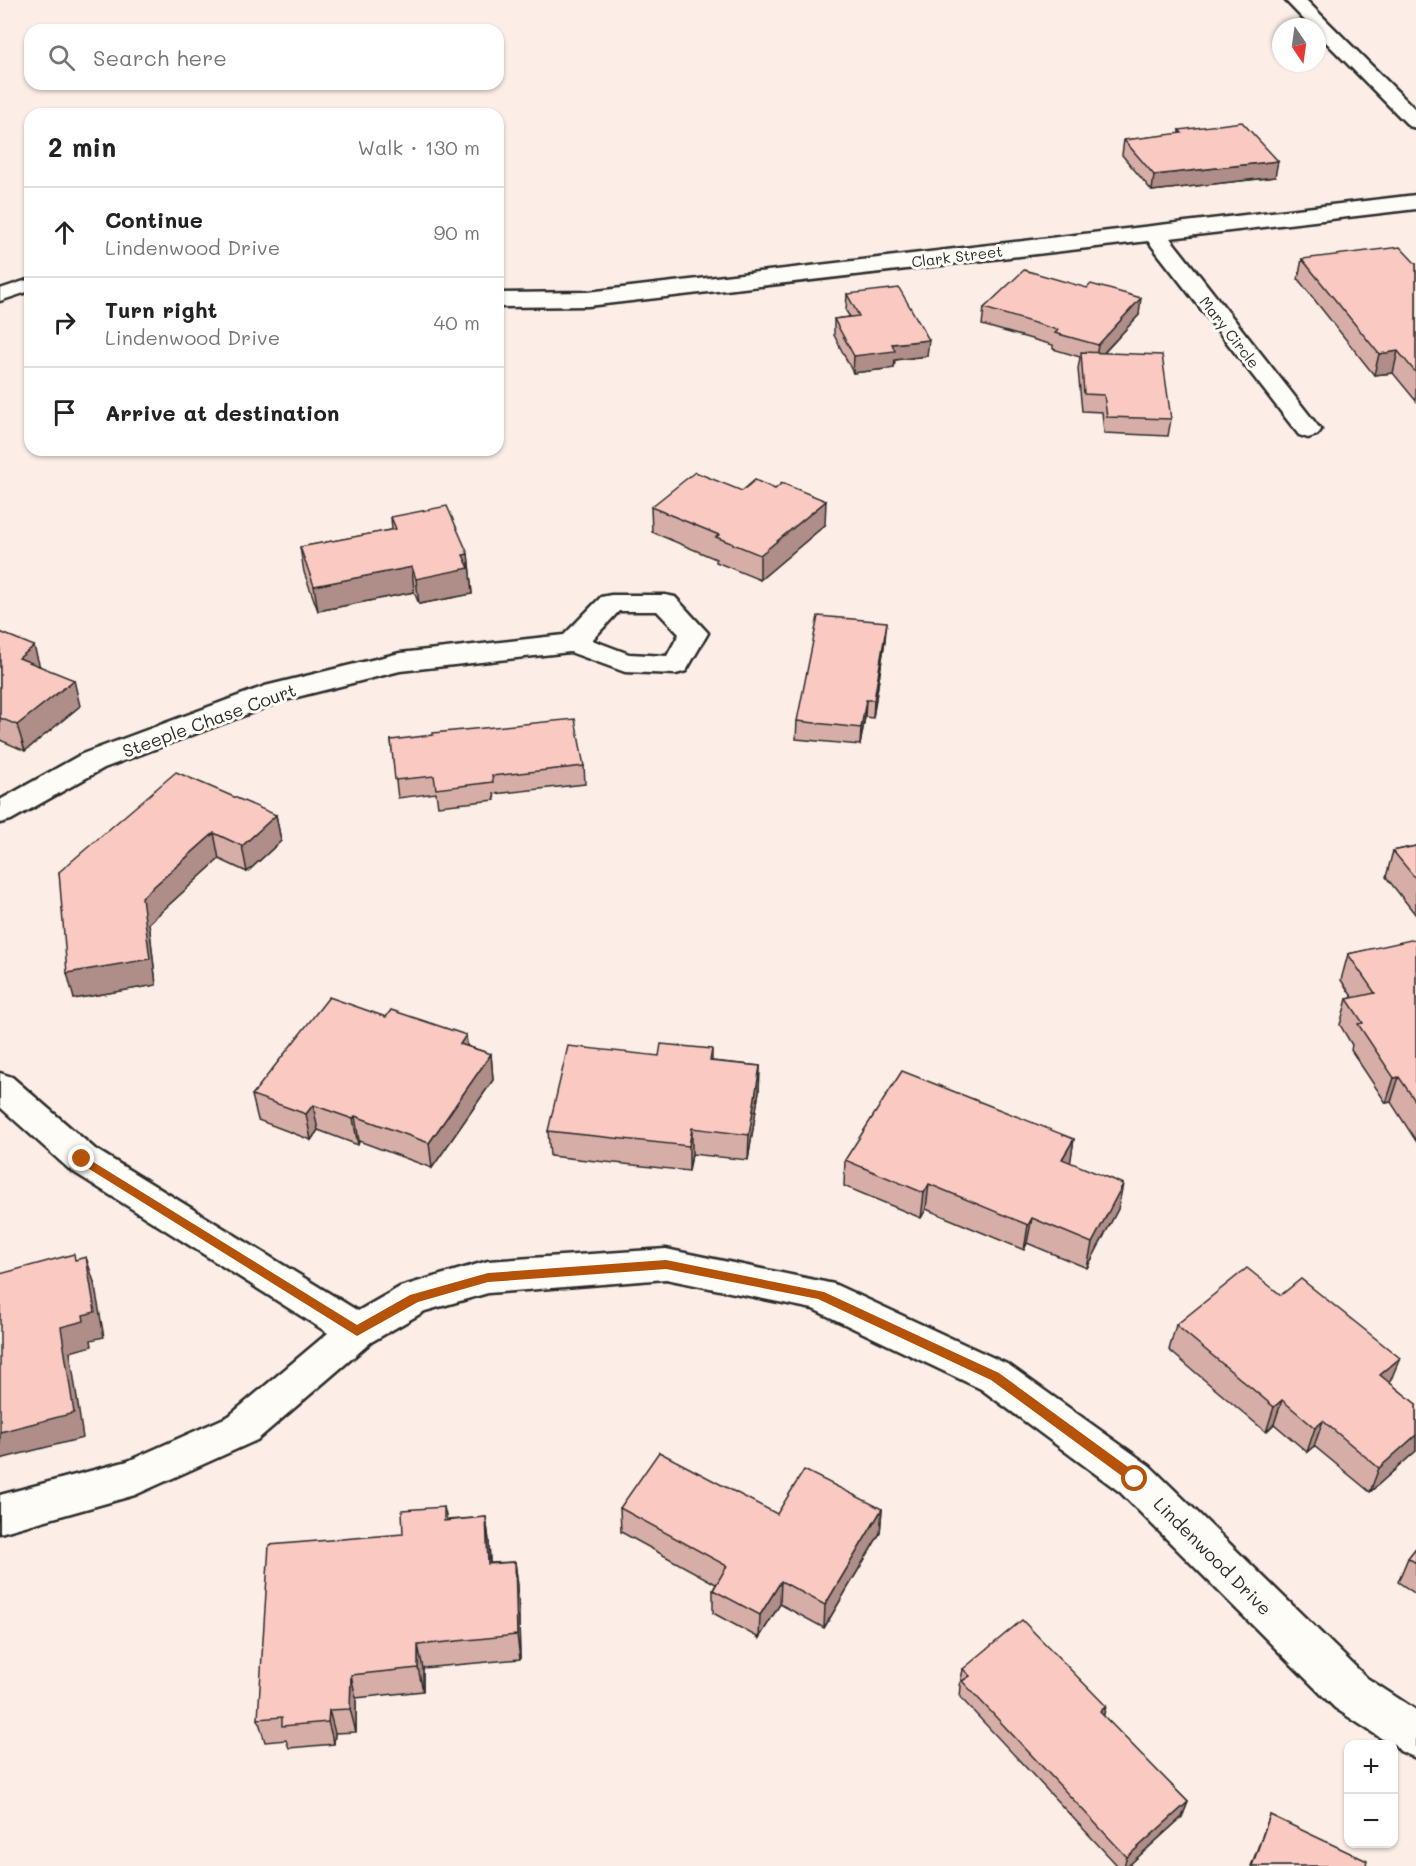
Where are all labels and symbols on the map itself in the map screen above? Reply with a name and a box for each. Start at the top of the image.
north arrow [1272,18,1326,72]
street label: Clark Street [910,240,1004,272]
street label: Mary Circle [1196,292,1264,372]
street label: Steeple Chase Court [119,677,299,763]
route end [68,1145,94,1171]
route start [1121,1465,1147,1491]
street label: Lindenwood Drive [1149,1492,1277,1620]

